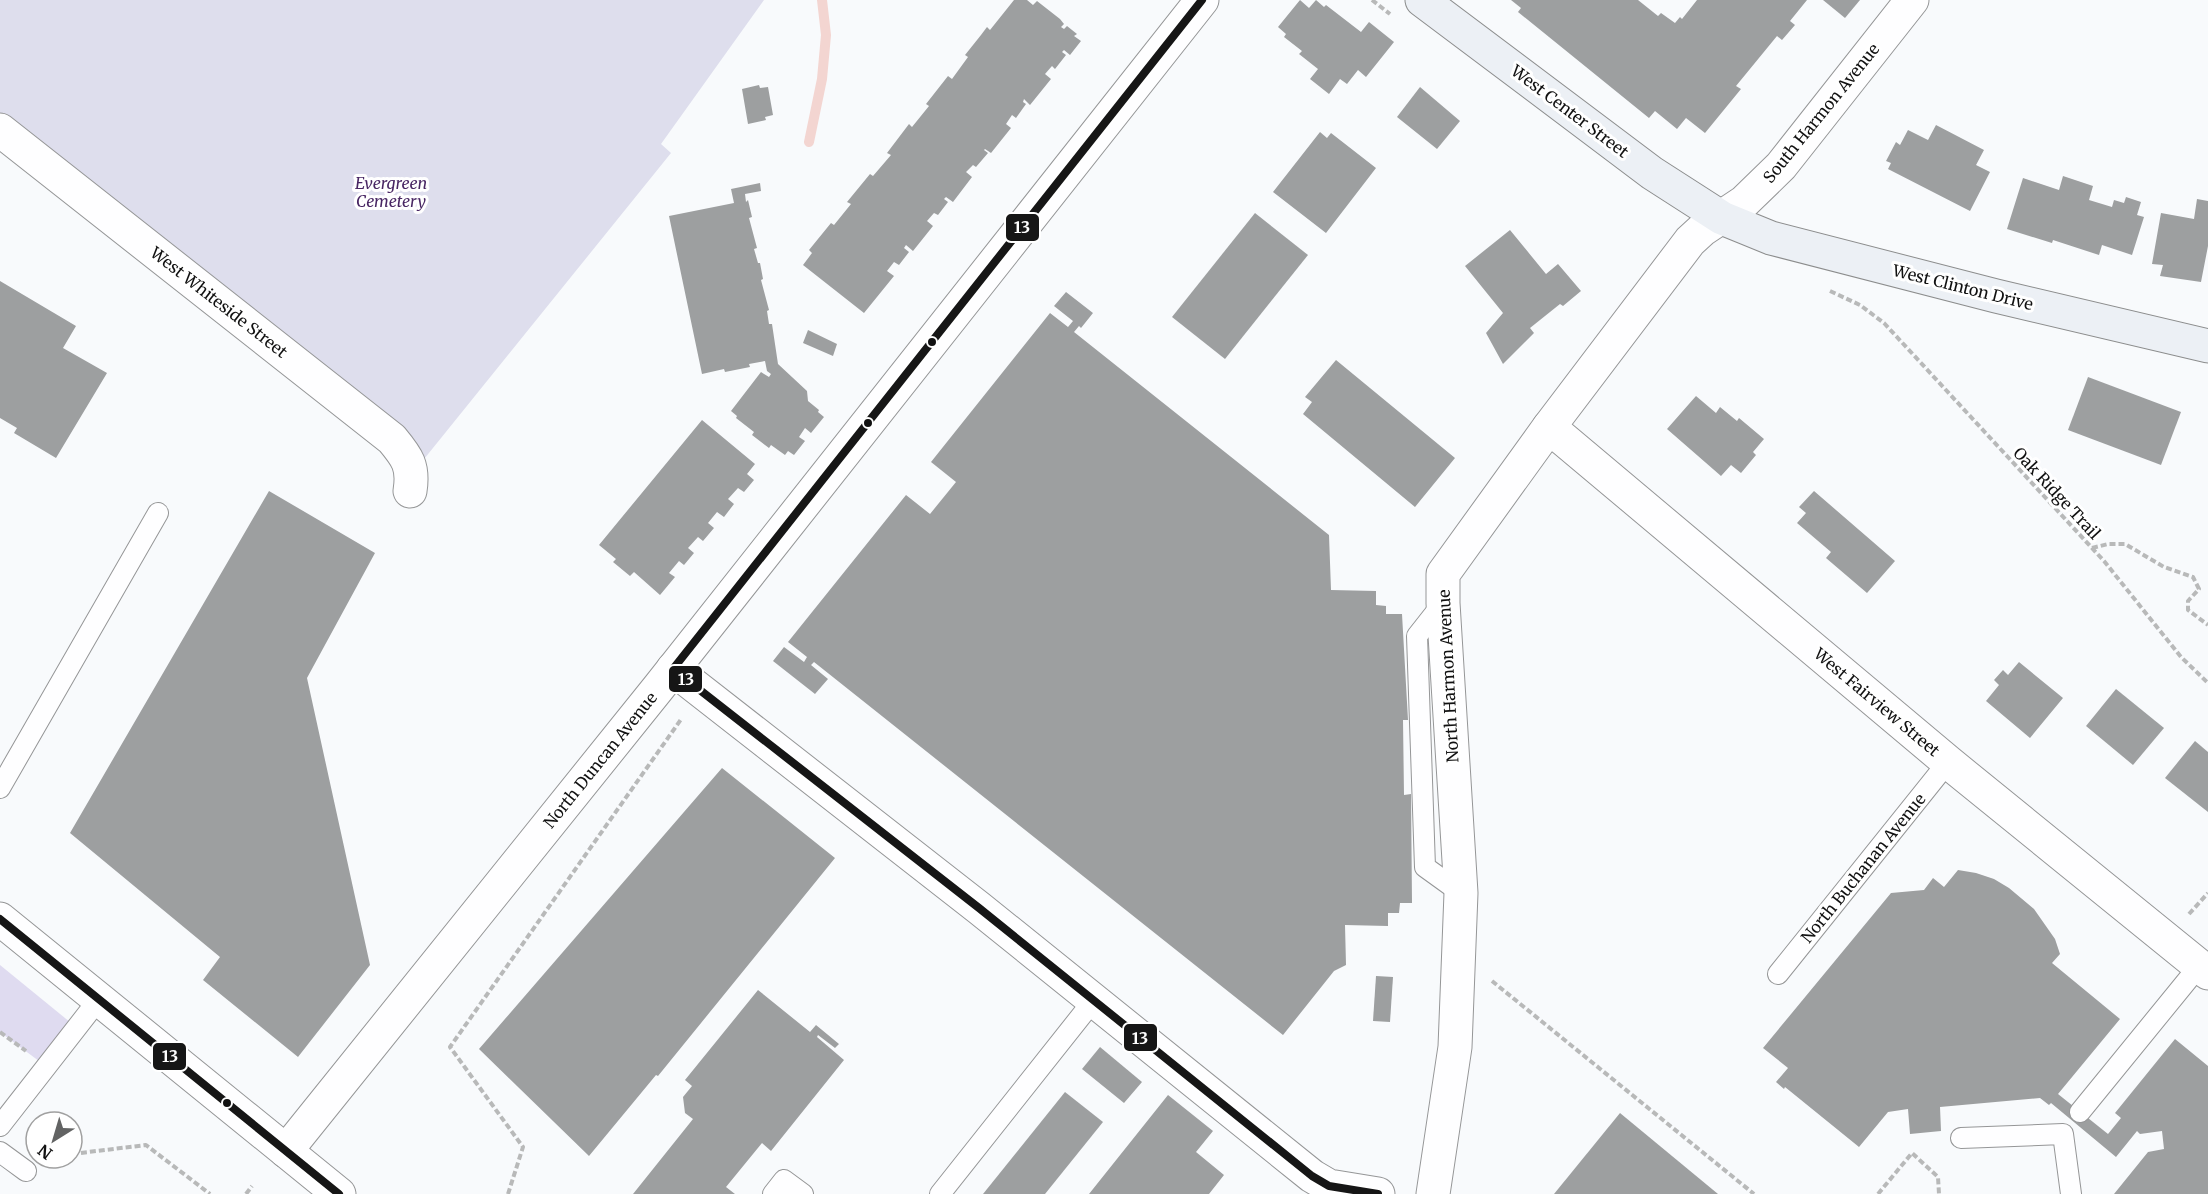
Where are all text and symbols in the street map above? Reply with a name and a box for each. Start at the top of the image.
street label: South Harmon Avenue [1759,39,1883,187]
street label: West Center Street [1507,60,1633,162]
park label: Evergreen Cemetery [355,173,427,211]
line badge: 13 [1005,213,1040,242]
text: 13 [1014,217,1030,237]
street label: West Whiteside Street [146,242,292,362]
street label: West Clinton Drive [1890,260,2035,314]
unlabelled marker [926,336,938,348]
unlabelled marker [862,417,874,429]
street label: Oak Ridge Trail [2009,443,2105,543]
street label: North Harmon Avenue [1433,589,1463,763]
street label: West Fairview Street [1809,643,1944,761]
line badge: 13 [668,665,703,693]
text: 13 [678,669,694,689]
street label: North Duncan Avenue [539,688,661,832]
street label: North Buchanan Avenue [1797,789,1929,947]
line badge: 13 [1123,1023,1158,1052]
text: 13 [1132,1028,1148,1048]
line badge: 13 [152,1042,187,1071]
text: 13 [162,1046,178,1066]
unlabelled marker [221,1097,233,1109]
north arrow [24,1110,84,1170]
text: N [34,1140,56,1164]

